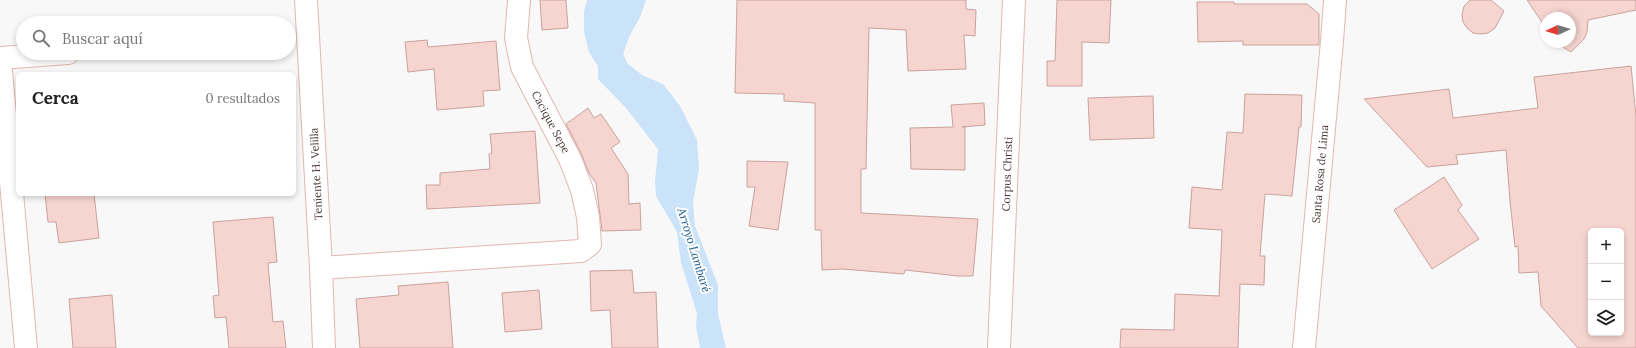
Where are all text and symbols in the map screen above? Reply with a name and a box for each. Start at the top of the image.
north arrow [1540,12,1576,48]
search box [16,16,296,60]
icon: search [30,27,52,49]
text: Buscar aquí [62,29,143,48]
text: Cerca [32,87,79,109]
street label: Cacique Sepe [529,88,573,156]
text: 0 resultados [205,90,280,107]
street label: Santa Rosa de Lima [1309,124,1331,224]
street label: Teniente H. Velilla [307,127,325,221]
street label: Corpus Christi [999,136,1015,212]
water label: Arroyo Lambaré [674,205,715,294]
map controls [1588,228,1624,336]
button: + [1588,228,1624,264]
button: − [1588,264,1624,300]
button: layers [1588,300,1624,336]

